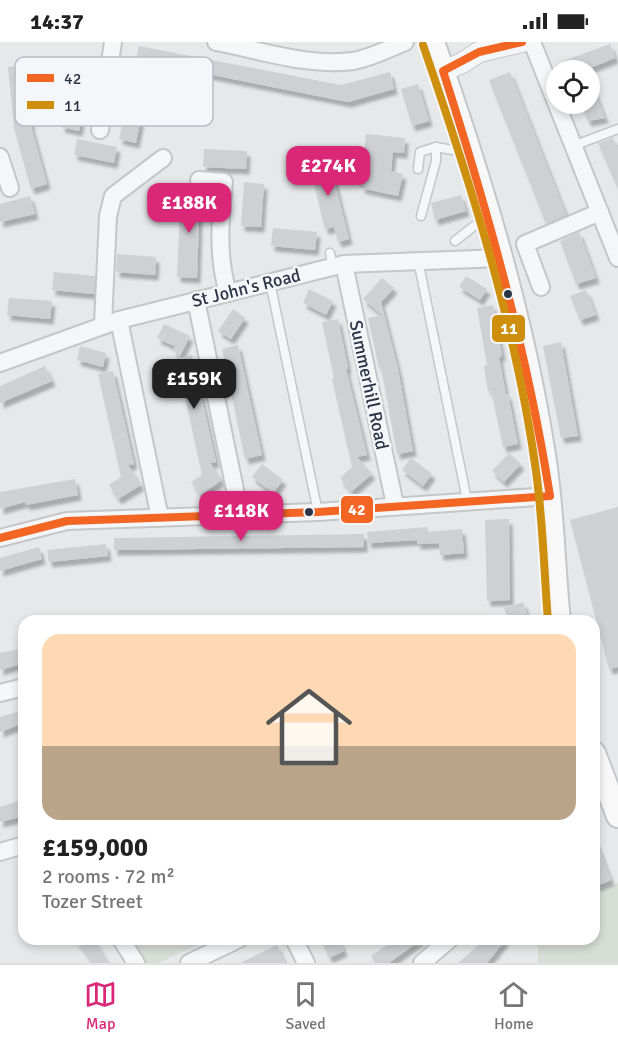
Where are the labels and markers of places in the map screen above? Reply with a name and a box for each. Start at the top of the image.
pin: £274K [286,146,370,197]
pin: £188K [147,183,231,234]
unlabelled marker [502,288,514,300]
pin: £159K [152,359,236,410]
pin: £118K [199,491,283,542]
unlabelled marker [303,506,315,518]

